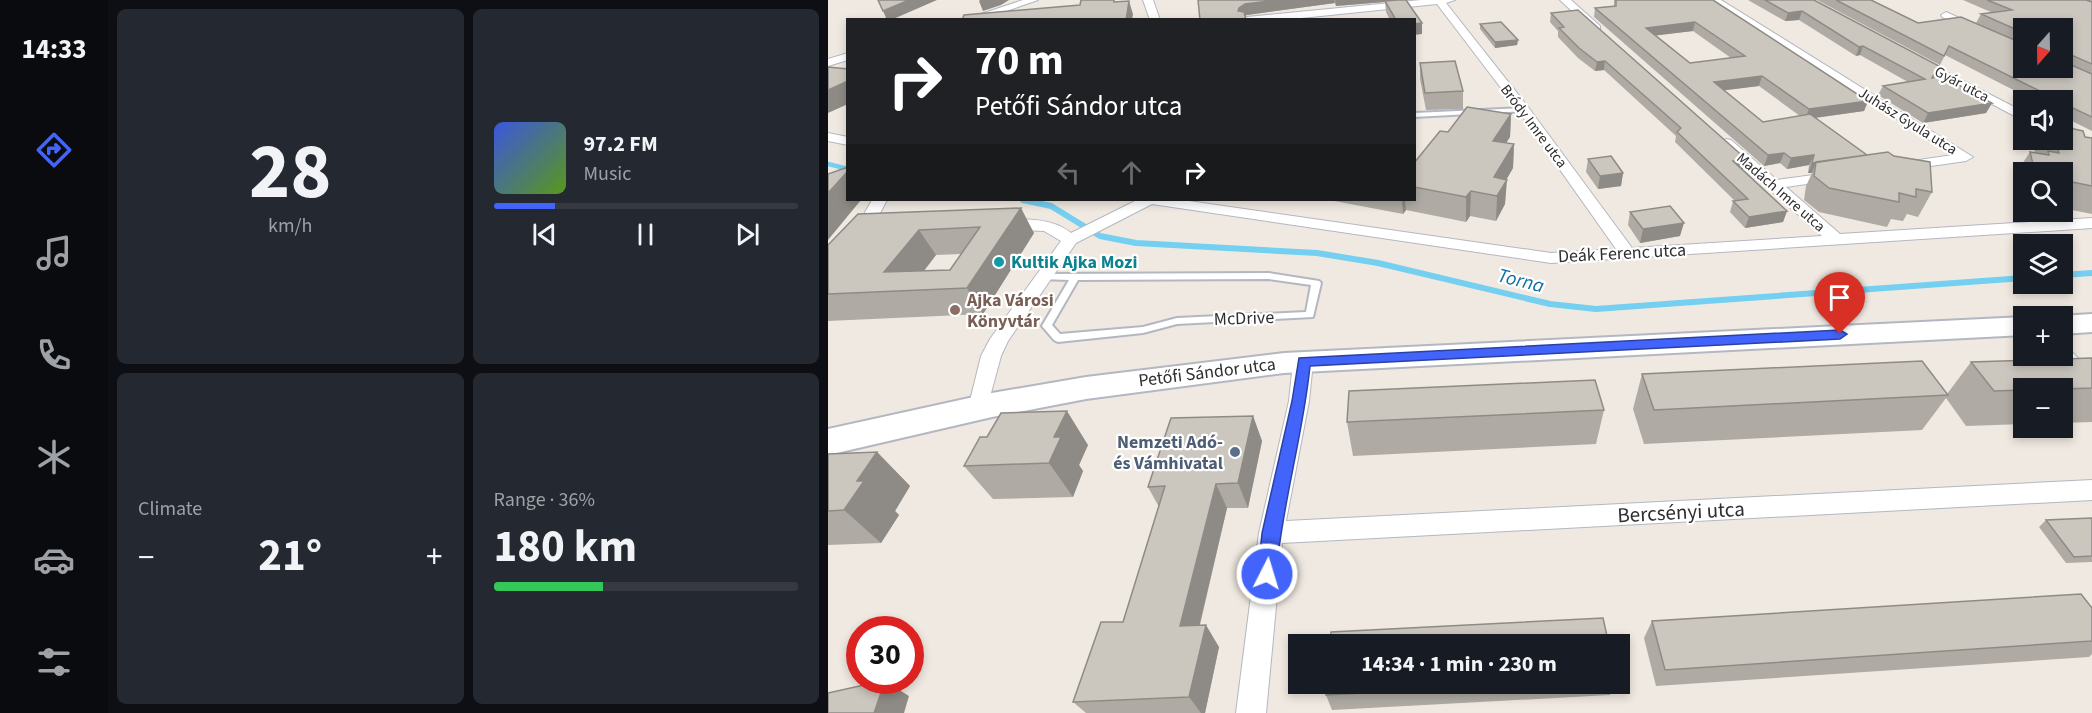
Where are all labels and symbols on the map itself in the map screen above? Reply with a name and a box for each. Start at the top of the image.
north arrow [2013,18,2073,78]
street label: Gyár utca [1931,61,1993,108]
street label: Bródy Imre utca [1495,80,1572,172]
street label: Juhász Gyula utca [1854,83,1961,160]
street label: Madách Imre utca [1732,148,1830,237]
street label: Deák Ferenc utca [1557,238,1687,269]
place label: Kultik Ajka Mozi [1011,250,1137,275]
marker: Kultik Ajka Mozi [992,255,1006,269]
water label: Torna [1495,262,1547,300]
pin [1814,272,1865,334]
place label: Ajka Városi Könyvtár [966,288,1054,334]
marker: Ajka Városi Könyvtár [948,303,962,317]
street label: McDrive [1213,305,1275,332]
street label: Petőfi Sándor utca [1137,352,1277,393]
place label: Nemzeti Adó- és Vámhivatal [1113,430,1223,476]
marker: Nemzeti Adó- és Vámhivatal [1228,445,1242,459]
street label: Bercsényi utca [1617,494,1745,530]
position arrow [1235,542,1299,606]
speed limit sign: 30 [846,616,924,694]

